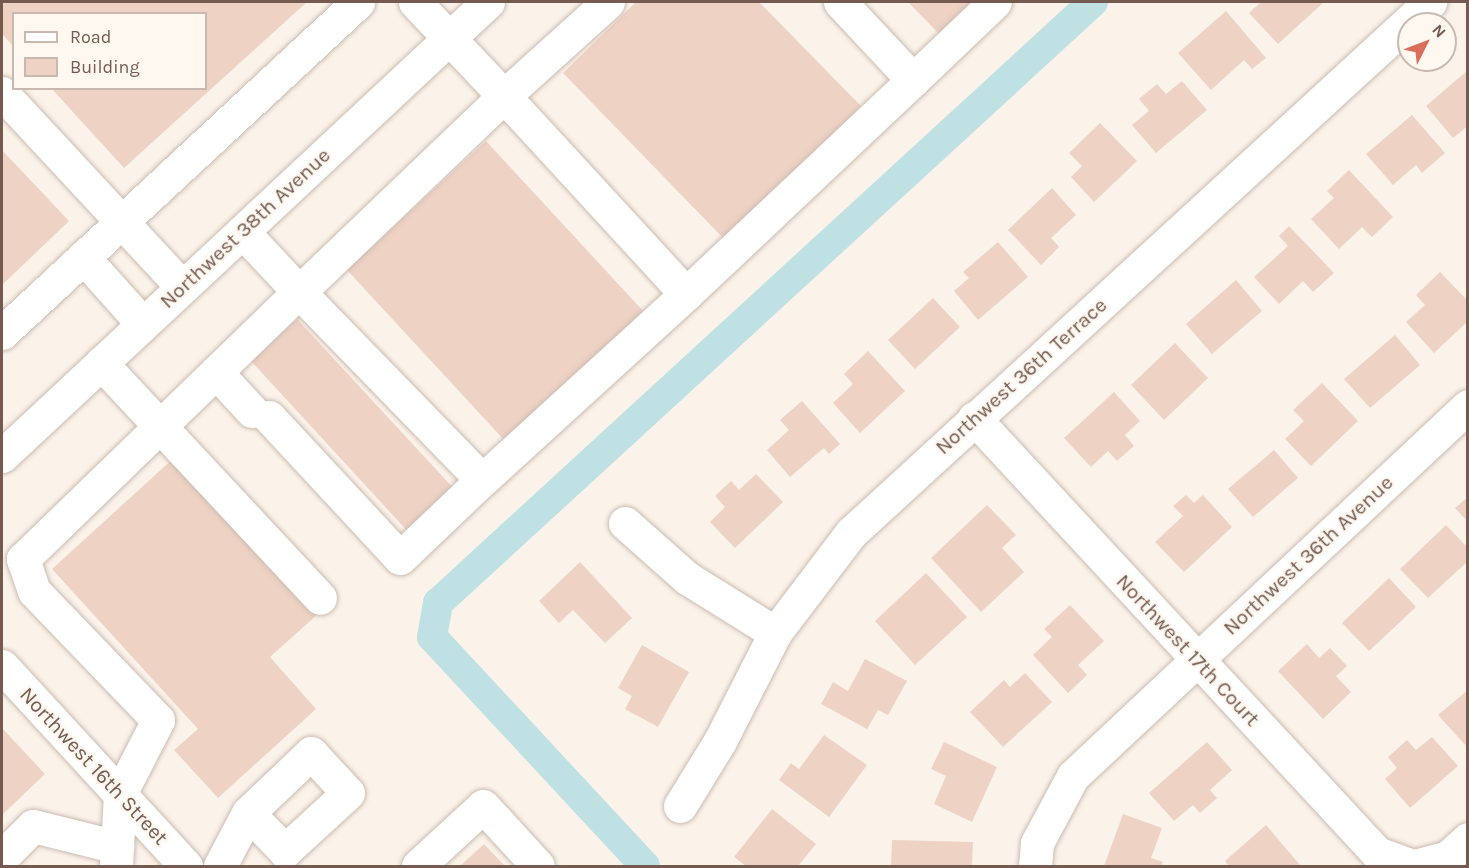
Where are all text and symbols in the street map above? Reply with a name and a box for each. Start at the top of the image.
legend [12,12,207,90]
north arrow [1397,12,1457,72]
text: N [1428,20,1450,42]
text: Road [70,26,111,48]
text: Building [70,56,140,78]
street label: Northwest 38th Avenue [155,142,335,314]
street label: Northwest 36th Terrace [930,292,1112,460]
street label: Northwest 36th Avenue [1218,470,1398,640]
street label: Northwest 17th Court [1111,569,1265,731]
street label: Northwest 16th Street [15,682,173,850]

